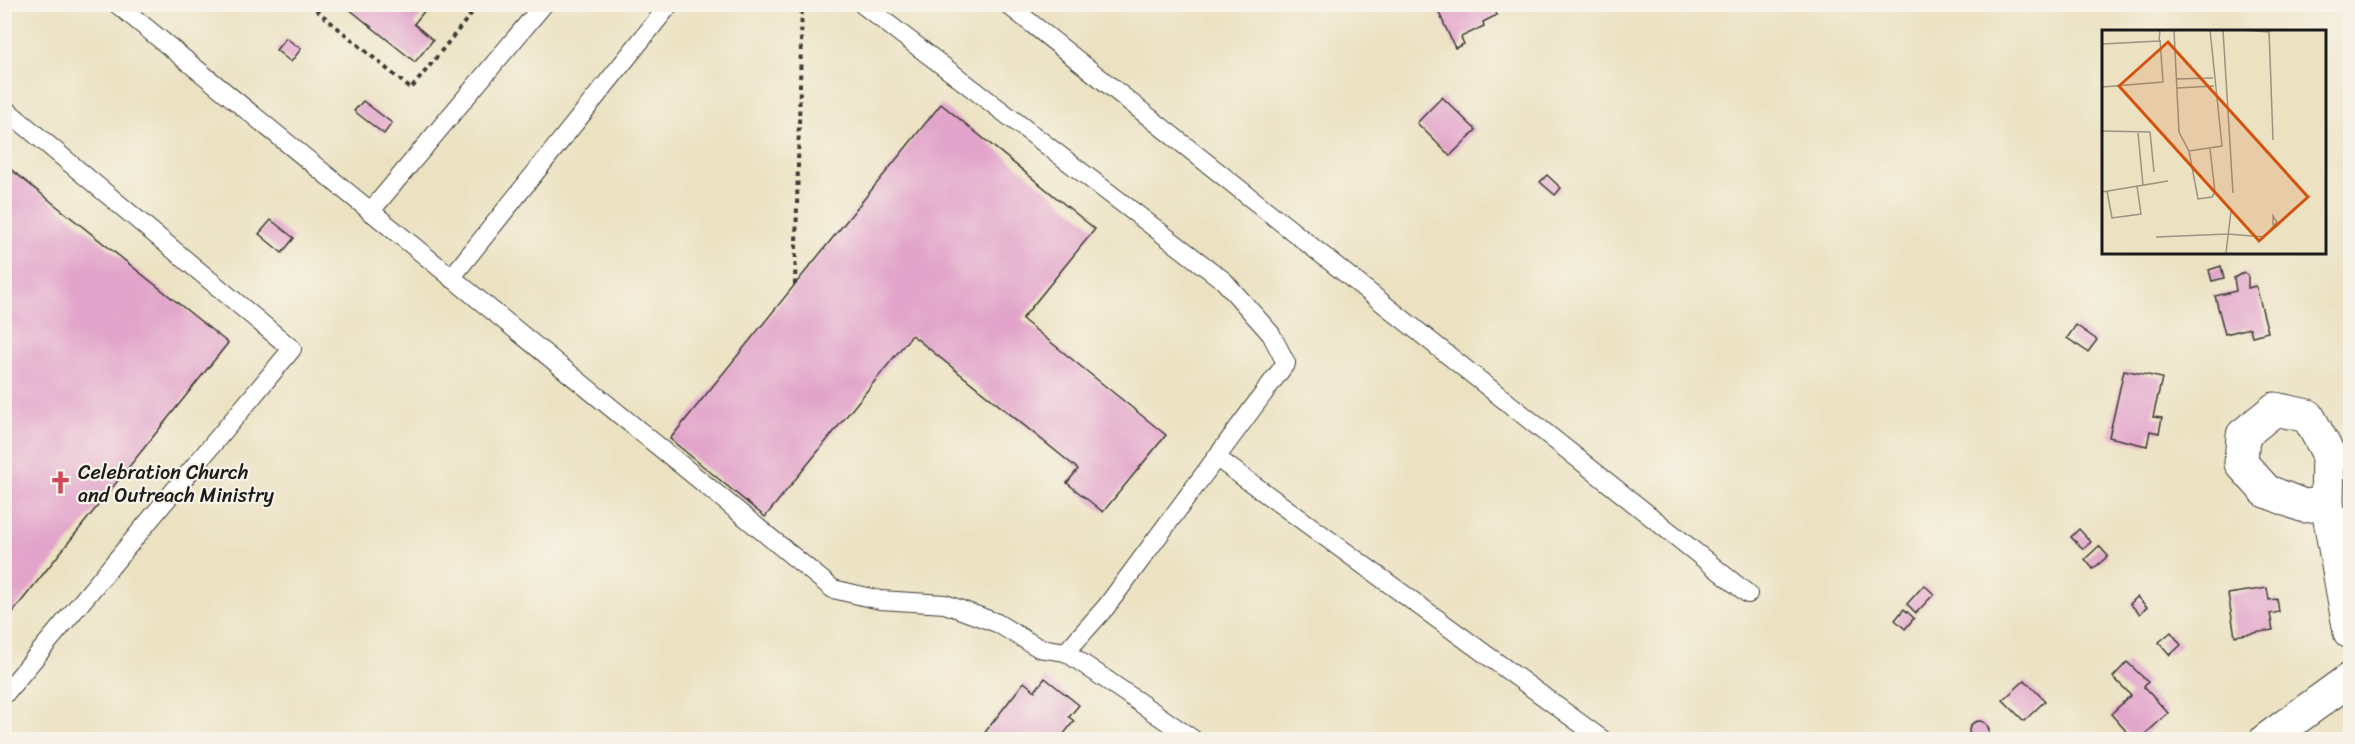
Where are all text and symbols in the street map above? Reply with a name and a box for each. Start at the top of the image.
inset map [2102,30,2325,254]
place label: Celebration Church and Outreach Ministry [78,455,274,513]
church icon: Celebration Church and Outreach Ministry [47,470,73,496]

